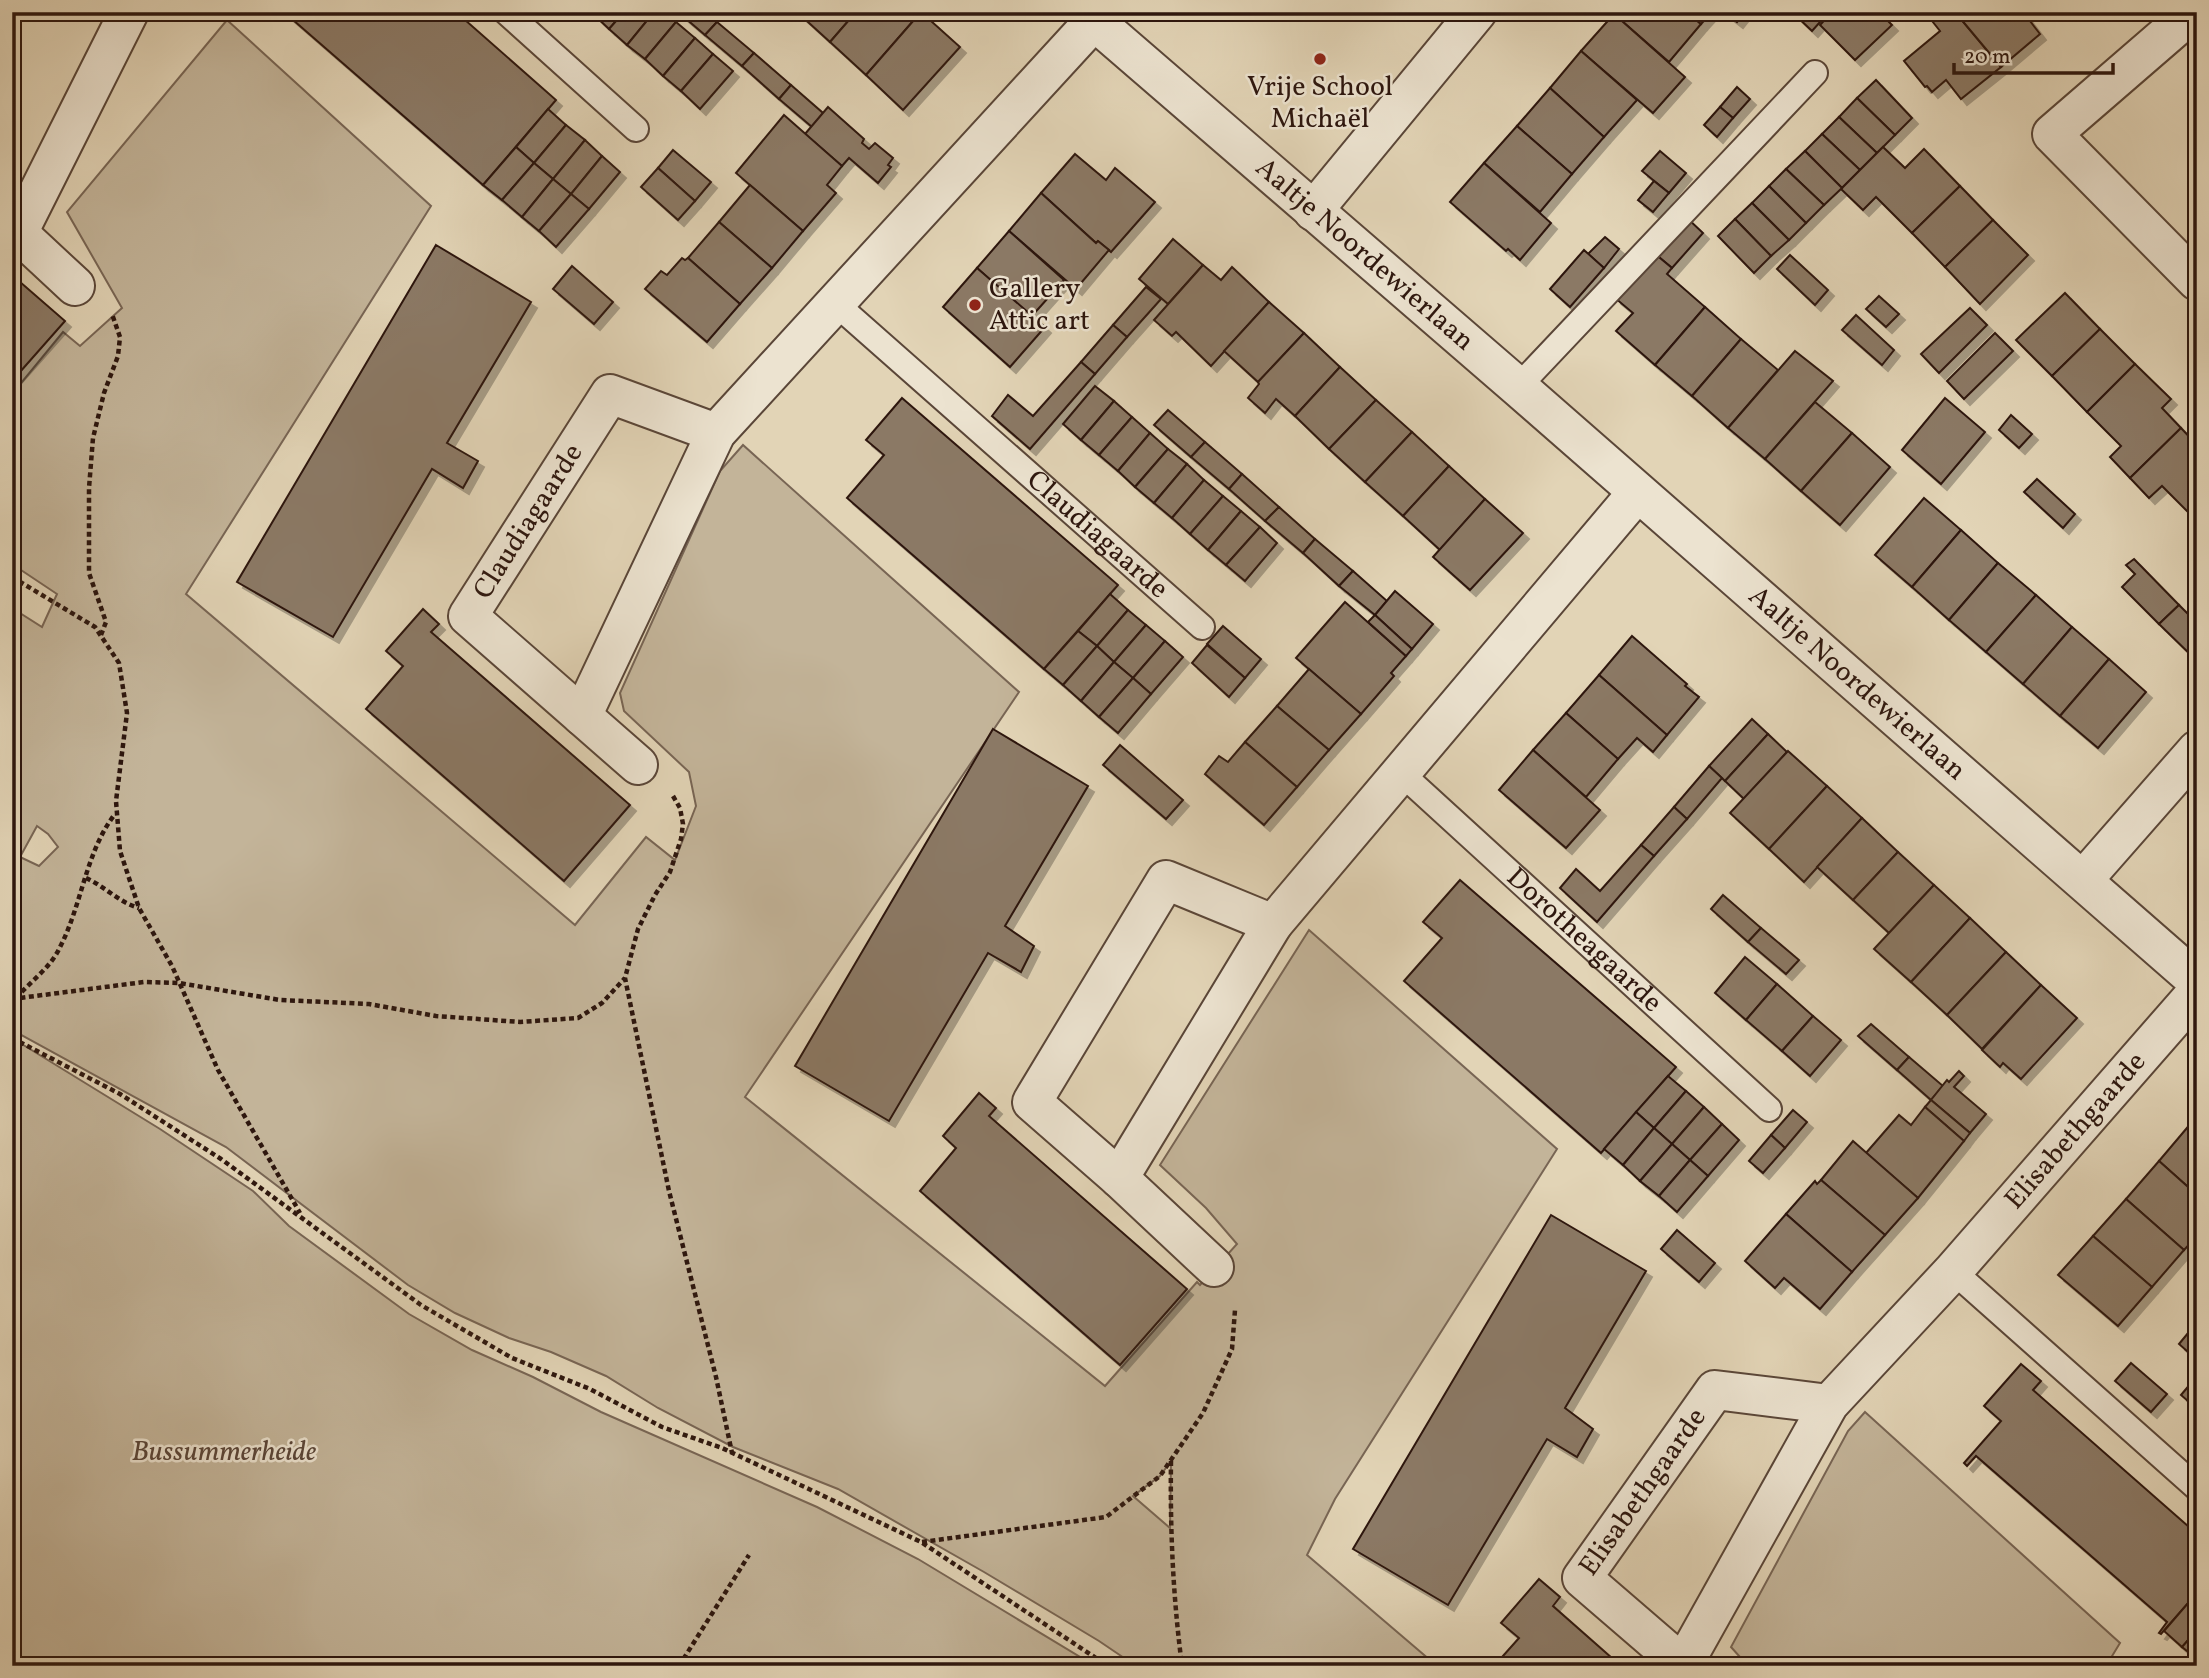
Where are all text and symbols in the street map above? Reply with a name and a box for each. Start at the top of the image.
scale bar [1954,32,2113,76]
text: 20 m [1964,43,2010,72]
marker: Vrije School Michaël [1312,51,1328,67]
place label: Vrije School Michaël [1247,68,1393,139]
street label: Aaltje Noordewierlaan [1247,149,1483,360]
place label: Gallery Attic art [989,270,1090,341]
marker: Gallery Attic art [967,297,983,313]
street label: Claudiagaarde [464,436,593,607]
street label: Claudiagaarde [1018,461,1177,608]
street label: Aaltje Noordewierlaan [1740,577,1974,790]
street label: Dorotheagaarde [1498,859,1671,1022]
street label: Elisabethgaarde [1996,1044,2155,1218]
street label: Elisabethgaarde [1570,1400,1716,1584]
park label: Bussummerheide [132,1433,316,1472]

